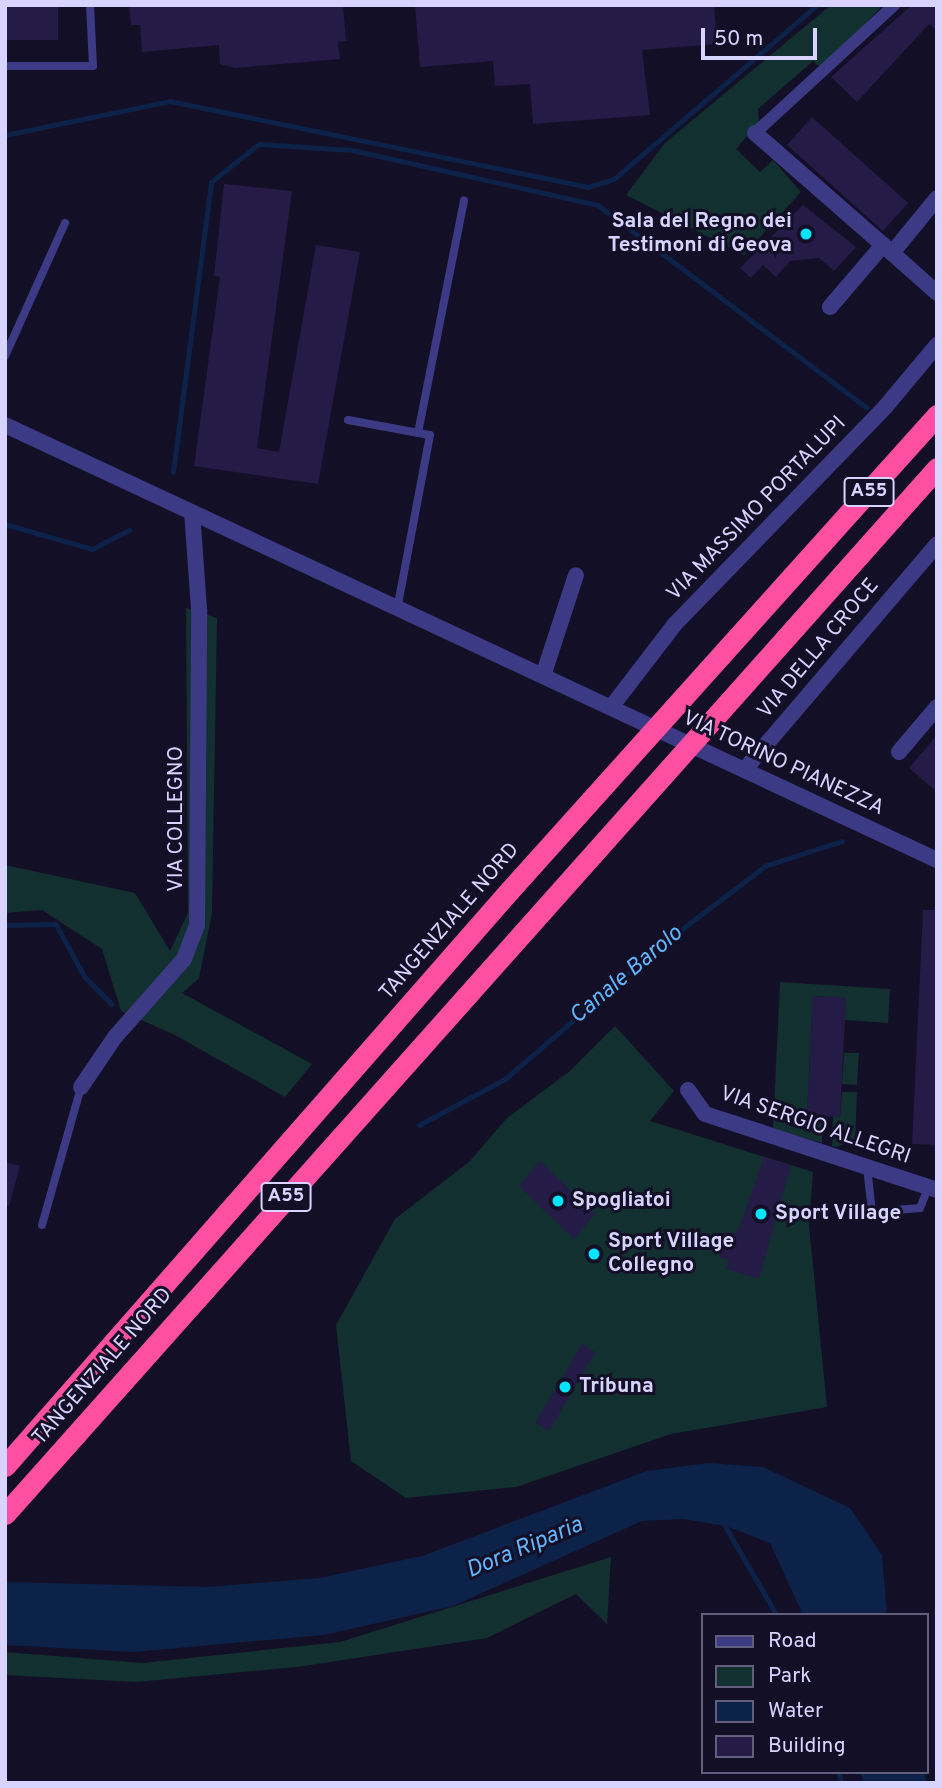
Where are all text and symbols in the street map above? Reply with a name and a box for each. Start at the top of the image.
scale bar [704,14,820,58]
text: 50 m [714,26,763,53]
place label: Sala del Regno dei Testimoni di Geova [608,209,792,259]
marker: Sala del Regno dei Testimoni di Geova [798,226,814,242]
street label: VIA MASSIMO PORTALUPI [662,411,852,607]
road number: A55 [843,477,895,508]
street label: VIA DELLA CROCE [753,573,885,725]
street label: VIA TORINO PIANEZZA [677,706,889,822]
street label: VIA COLLEGNO [164,746,190,892]
street label: TANGENZIALE NORD [375,838,525,1006]
water label: Canale Barolo [565,921,689,1031]
street label: VIA SERGIO ALLEGRI [716,1081,914,1171]
road number: A55 [260,1182,312,1212]
place label: Spogliatoi [572,1188,671,1214]
marker: Spogliatoi [550,1193,566,1209]
place label: Sport Village [775,1201,902,1227]
marker: Sport Village [753,1206,769,1222]
place label: Sport Village Collegno [608,1229,735,1279]
marker: Sport Village Collegno [586,1246,602,1262]
street label: TANGENZIALE NORD [28,1283,178,1451]
place label: Tribuna [579,1374,654,1400]
marker: Tribuna [557,1379,573,1395]
water label: Dora Riparia [463,1512,587,1586]
legend [701,1613,928,1774]
text: Road [768,1628,817,1655]
text: Park [768,1663,811,1690]
text: Water [768,1698,823,1725]
text: Building [768,1733,846,1760]

